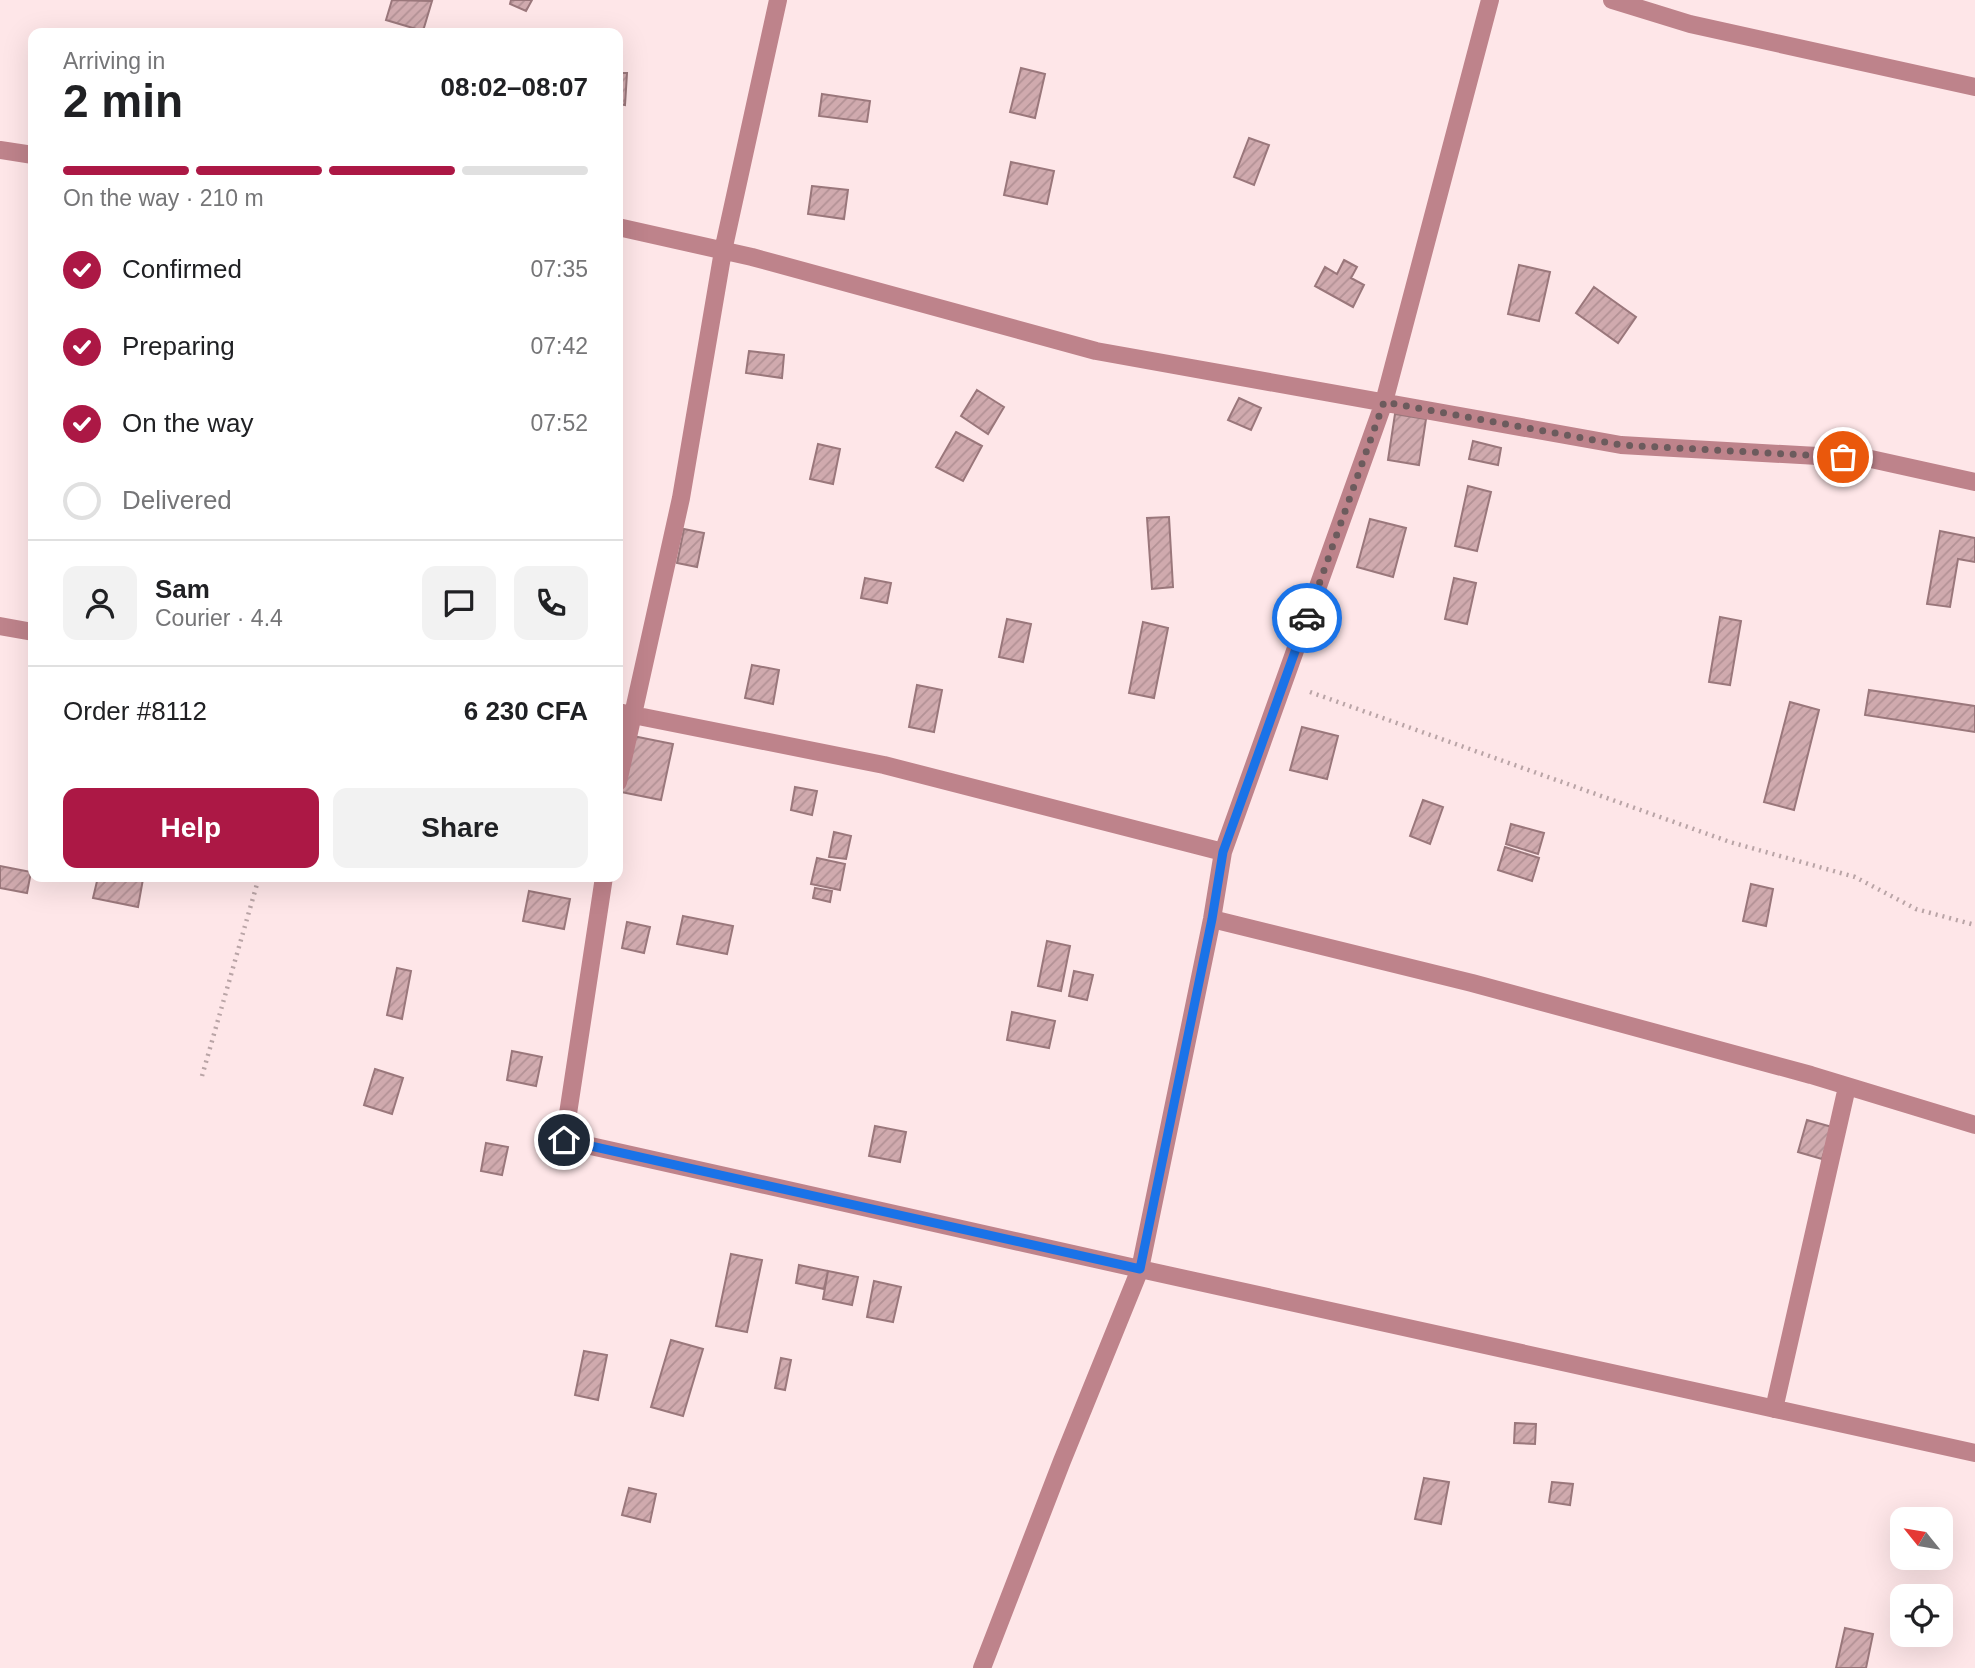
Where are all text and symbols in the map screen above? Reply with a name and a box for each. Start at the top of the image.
text: Arriving in [63,48,165,74]
text: 08:02–08:07 [441,72,588,102]
text: 2 min [63,75,183,127]
text: On the way · 210 m [63,185,264,211]
icon: check [63,251,101,289]
text: Confirmed [122,254,242,284]
text: 07:35 [530,256,588,282]
icon: check [63,328,101,366]
text: Preparing [122,331,235,361]
text: 07:42 [530,333,588,359]
icon: check [63,405,101,443]
text: On the way [122,408,254,438]
text: 07:52 [530,410,588,436]
pin [1813,427,1873,487]
icon: bag [1824,438,1862,476]
text: Delivered [122,485,232,515]
button: person [63,566,137,640]
button: chat [422,566,496,640]
button: phone [514,566,588,640]
text: Sam [155,574,210,604]
courier [1272,583,1342,653]
icon: car [1288,599,1326,637]
text: Courier · 4.4 [155,605,283,631]
text: Order #8112 [63,696,207,726]
text: 6 230 CFA [464,696,588,726]
button: Help [63,788,319,868]
button: Share [333,788,588,868]
pin [534,1110,594,1170]
icon: home [545,1121,583,1159]
north arrow [1890,1507,1953,1570]
map controls [1890,1507,1953,1647]
button: locate [1890,1584,1953,1647]

